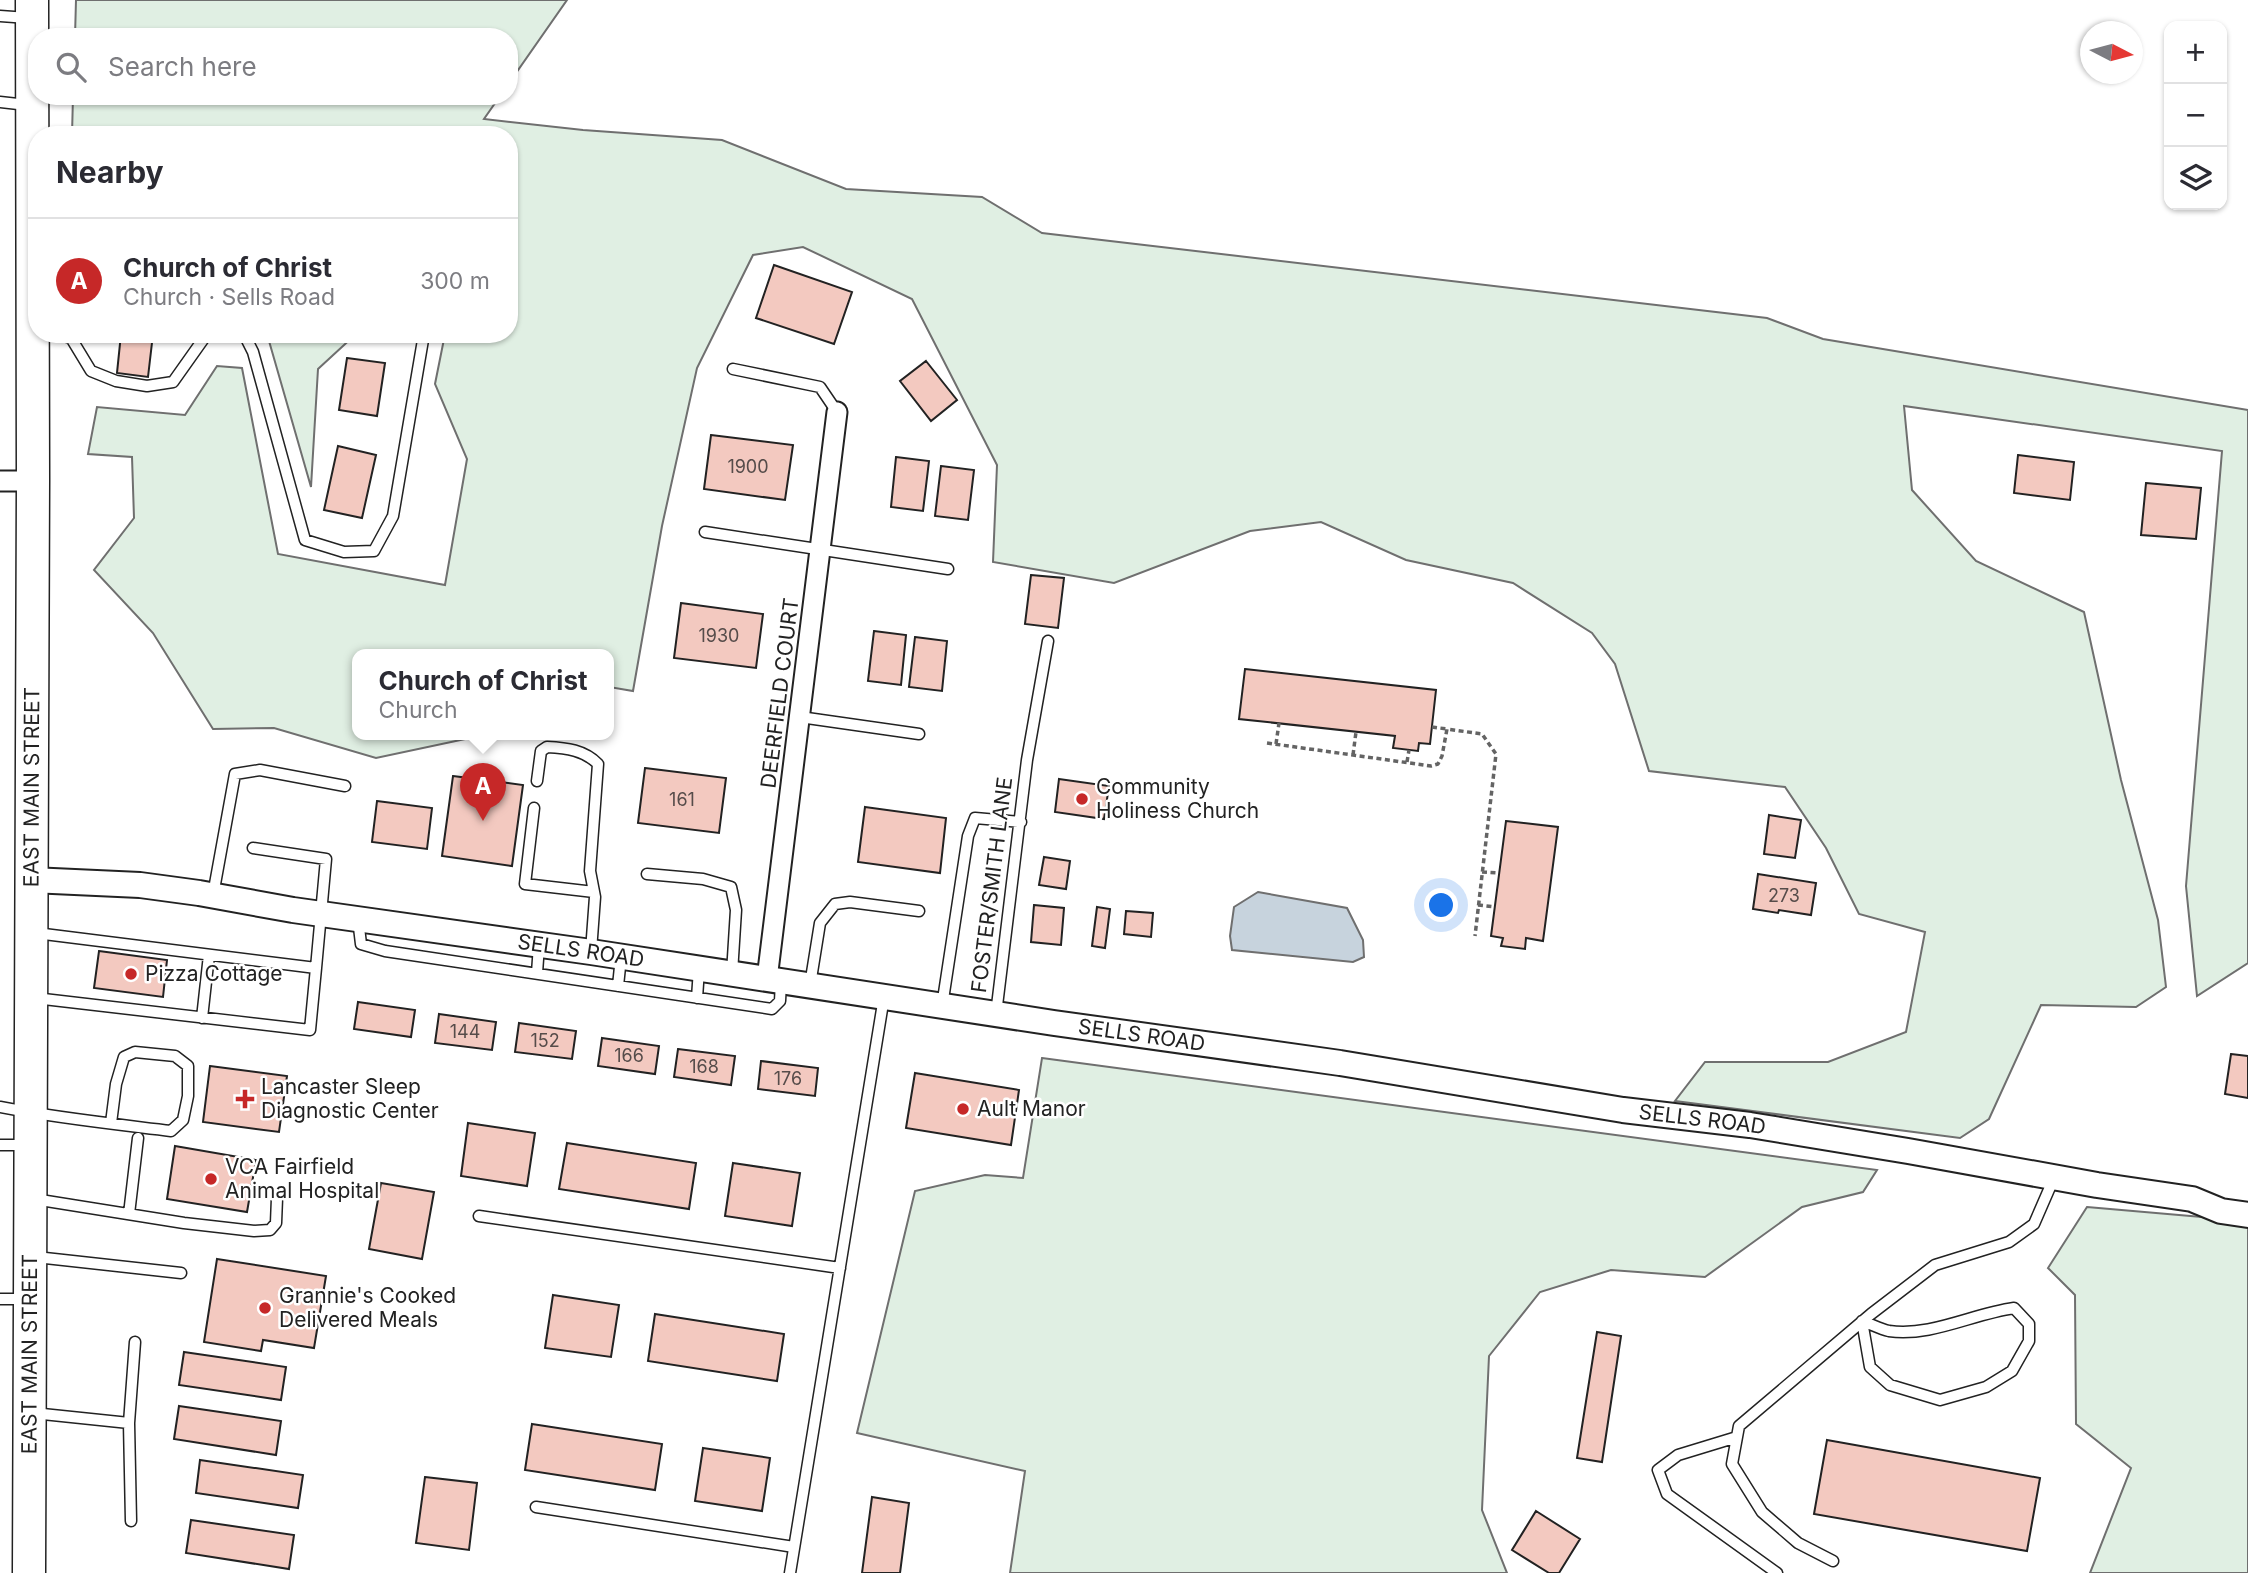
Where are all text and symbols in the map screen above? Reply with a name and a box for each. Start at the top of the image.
north arrow [2080,21,2143,84]
map controls [2164,21,2227,210]
button: + [2164,21,2227,84]
search box [28,28,518,105]
icon: search [52,48,90,86]
text: Search here [108,51,257,82]
button: − [2164,84,2227,147]
button: layers [2164,147,2227,210]
text: Nearby [56,154,164,190]
text: Church of Christ [123,252,332,283]
text: A [70,267,88,295]
text: 300 m [420,267,490,295]
text: Church · Sells Road [123,283,335,311]
house number: 1900 [727,456,769,477]
street label: DEERFIELD COURT [755,596,804,790]
house number: 1930 [699,625,739,646]
popup [352,649,614,740]
text: Church of Christ [379,665,587,696]
street label: EAST MAIN STREET [19,687,44,887]
text: Church [379,696,458,724]
pin: A [460,763,506,821]
place label: Community Holiness Church [1096,774,1259,823]
street label: FOSTER/SMITH LANE [966,776,1017,994]
house number: 161 [669,789,695,810]
marker: Community Holiness Church [1074,791,1090,807]
house number: 273 [1768,885,1800,906]
your location [1424,888,1458,922]
street label: SELLS ROAD [516,929,646,972]
place label: Pizza Cottage [145,961,283,986]
marker: Pizza Cottage [123,966,139,982]
street label: SELLS ROAD [1077,1014,1207,1056]
house number: 144 [450,1021,480,1042]
house number: 152 [530,1030,560,1051]
house number: 166 [614,1045,644,1066]
house number: 168 [689,1056,719,1077]
house number: 176 [774,1068,802,1089]
place label: Lancaster Sleep Diagnostic Center [261,1074,439,1123]
marker: Lancaster Sleep Diagnostic Center [235,1089,255,1109]
place label: Ault Manor [977,1096,1086,1121]
street label: SELLS ROAD [1637,1099,1768,1139]
marker: Ault Manor [955,1101,971,1117]
place label: VCA Fairfield Animal Hospital [225,1154,379,1203]
marker: VCA Fairfield Animal Hospital [203,1171,219,1187]
street label: EAST MAIN STREET [16,1254,42,1454]
place label: Grannie's Cooked Delivered Meals [279,1283,456,1332]
marker: Grannie's Cooked Delivered Meals [257,1300,273,1316]

